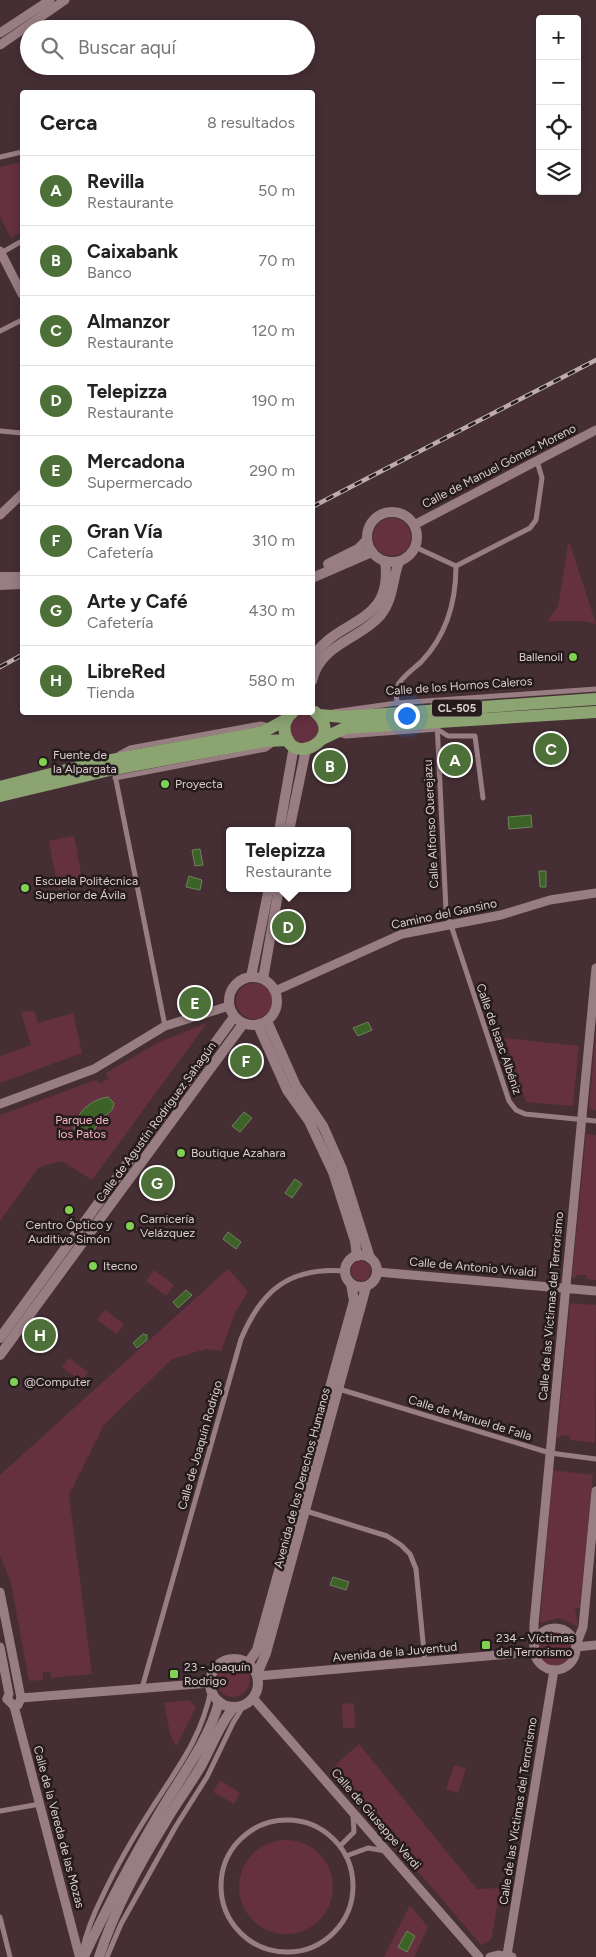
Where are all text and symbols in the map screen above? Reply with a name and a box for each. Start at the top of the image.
map controls [536,15,581,195]
button: + [536,15,581,60]
search box [20,20,315,75]
icon: search [38,34,66,62]
text: Buscar aquí [78,36,176,59]
button: − [536,60,581,105]
button: locate [536,105,581,150]
text: Cerca [40,110,97,135]
text: 8 resultados [207,113,295,132]
button: layers [536,150,581,195]
text: Revilla [87,170,144,193]
text: A [50,181,62,200]
text: 50 m [258,181,295,200]
text: Restaurante [87,193,174,212]
text: Caixabank [87,240,178,263]
text: B [51,251,61,270]
text: 70 m [259,251,295,270]
text: Banco [87,263,132,282]
text: Almanzor [87,310,170,333]
text: C [50,321,62,340]
text: 120 m [252,321,295,340]
text: Restaurante [87,333,174,352]
text: Telepizza [87,380,167,403]
text: D [50,391,62,410]
text: 190 m [252,391,295,410]
text: Restaurante [87,403,174,422]
street label: Calle de Manuel Gómez Moreno [420,421,578,511]
text: Mercadona [87,450,185,473]
text: E [51,461,61,480]
text: 290 m [249,461,295,480]
text: Supermercado [87,473,193,492]
text: Gran Vía [87,520,163,543]
text: F [52,531,60,550]
text: 310 m [252,531,295,550]
text: Cafetería [87,543,153,562]
text: Arte y Café [87,590,187,613]
text: G [50,601,62,620]
text: 430 m [249,601,295,620]
text: Cafetería [87,613,153,632]
place label: Ballenoil [519,650,563,664]
marker: Ballenoil [567,651,579,663]
text: LibreRed [87,660,165,683]
text: H [50,671,62,690]
text: 580 m [248,671,295,690]
street label: Calle de los Hornos Caleros [385,674,533,698]
text: Tienda [87,683,135,702]
road number: CL-505 [432,700,482,716]
your location [394,703,420,729]
pin: C [535,730,567,768]
pin: A [439,741,471,779]
pin: B [314,747,346,785]
place label: Fuente de la Alpargata [53,748,117,776]
marker: Fuente de la Alpargata [37,756,49,768]
street label: Calle Alfonso Querejazu [421,759,441,889]
place label: Proyecta [175,777,223,791]
marker: Proyecta [159,778,171,790]
popup [226,827,351,892]
text: Telepizza [245,839,325,862]
text: Restaurante [245,862,332,881]
place label: Escuela Politécnica Superior de Ávila [35,874,138,902]
marker: Escuela Politécnica Superior de Ávila [19,882,31,894]
street label: Camino del Gansino [390,896,498,932]
pin: D [272,908,304,946]
street label: Calle de Isaac Albéniz [473,982,525,1096]
pin: E [179,984,211,1022]
street label: Calle de Agustín Rodríguez Sahagún [93,1039,219,1205]
pin: F [230,1042,262,1080]
park label: Parque de los Patos [55,1113,109,1141]
place label: Boutique Azahara [191,1146,286,1160]
marker: Boutique Azahara [175,1147,187,1159]
pin: G [141,1164,173,1202]
marker: Centro Óptico y Auditivo Simón [63,1204,75,1216]
street label: Calle de las Víctimas del Terrorismo [536,1211,566,1401]
place label: Carnicería Velázquez [140,1212,195,1240]
place label: Centro Óptico y Auditivo Simón [26,1218,113,1246]
marker: Carnicería Velázquez [124,1220,136,1232]
street label: Calle de Antonio Vivaldi [409,1254,537,1280]
place label: Itecno [103,1259,137,1273]
marker: Itecno [87,1260,99,1272]
pin: H [24,1316,56,1354]
place label: @Computer [24,1375,91,1389]
marker: @Computer [8,1376,20,1388]
street label: Calle de Joaquín Rodrigo [175,1379,225,1511]
street label: Avenida de los Derechos Humanos [271,1386,333,1570]
street label: Calle de Manuel de Falla [407,1393,533,1443]
place label: 234 - Víctimas del Terrorismo [496,1631,575,1659]
marker: 234 - Víctimas del Terrorismo [480,1639,492,1651]
street label: Avenida de la Juventud [332,1640,458,1664]
place label: 23 - Joaquín Rodrigo [184,1660,251,1688]
marker: 23 - Joaquín Rodrigo [168,1668,180,1680]
street label: Calle de las Víctimas del Terrorismo [496,1716,540,1906]
street label: Calle de la Vereda de las Mozas [31,1744,88,1910]
street label: Calle de Giuseppe Verdi [328,1766,424,1872]

